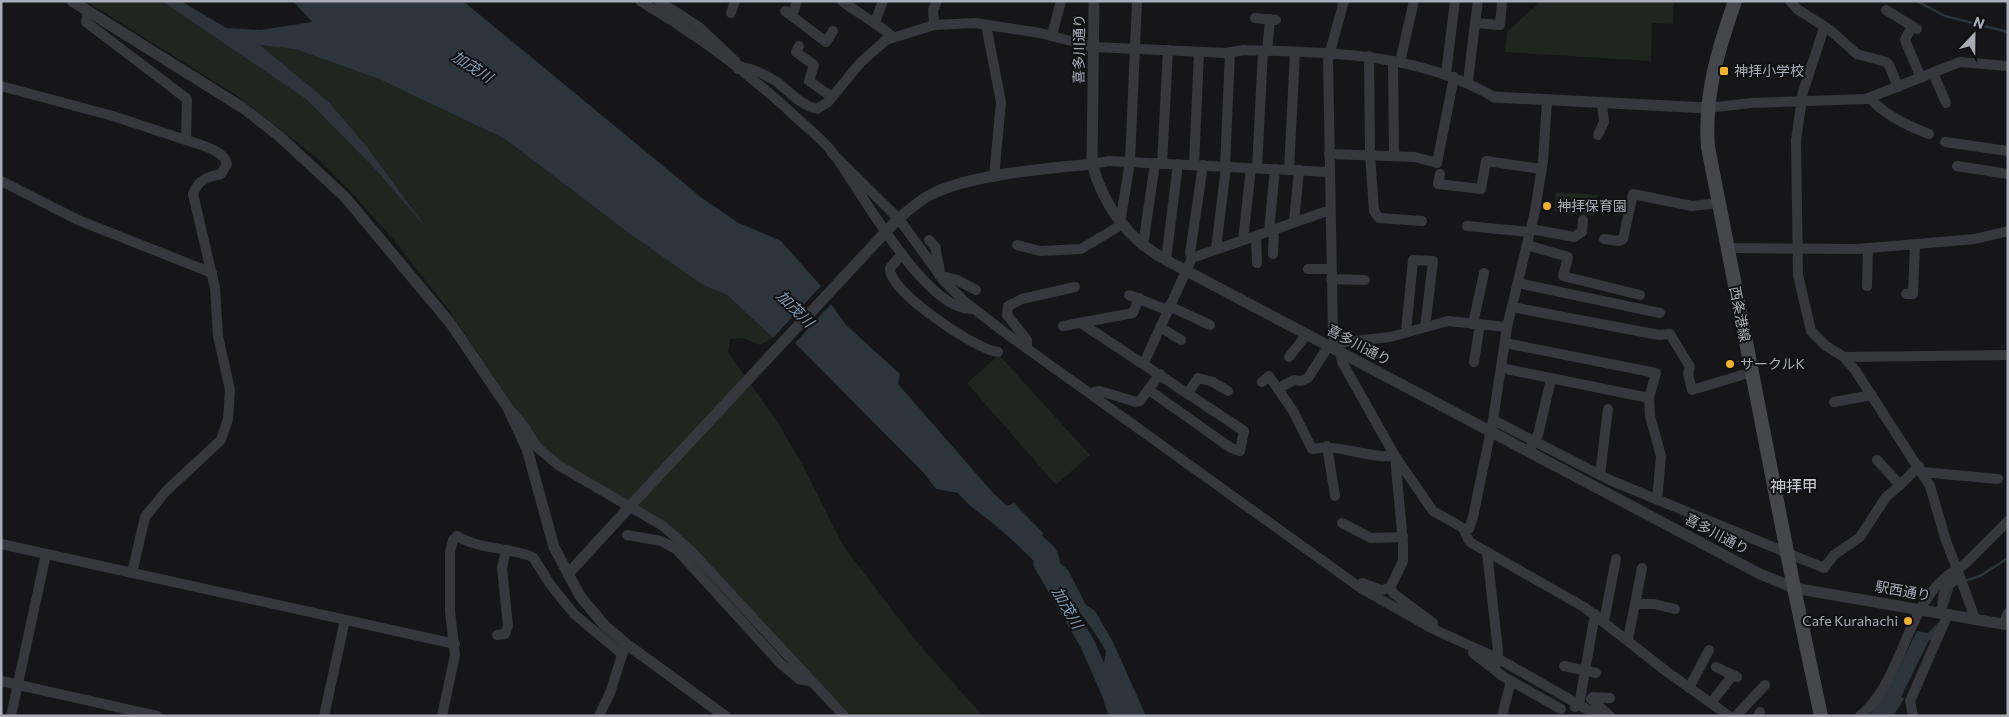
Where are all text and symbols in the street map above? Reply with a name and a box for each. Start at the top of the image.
north arrow [1949,10,1999,60]
text: N [1971,13,1987,32]
street label: 喜多川通り [1069,14,1088,84]
water label: 加茂川 [449,46,498,87]
place label: 神拝小学校 [1734,62,1804,79]
marker: 神拝小学校 [1718,65,1730,77]
place label: 神拝保育園 [1557,197,1627,214]
marker: 神拝保育園 [1541,200,1553,212]
street label: 西条港線 [1727,285,1754,343]
water label: 加茂川 [773,286,819,332]
street label: 喜多川通り [1324,321,1394,368]
place label: サークルK [1740,355,1805,372]
marker: サークルK [1724,358,1736,370]
district label: 神拝甲 [1770,476,1818,495]
street label: 喜多川通り [1682,510,1752,557]
street label: 駅西通り [1874,577,1932,604]
water label: 加茂川 [1049,584,1088,633]
place label: Cafe Kurahachi [1802,612,1898,629]
marker: Cafe Kurahachi [1902,615,1914,627]

